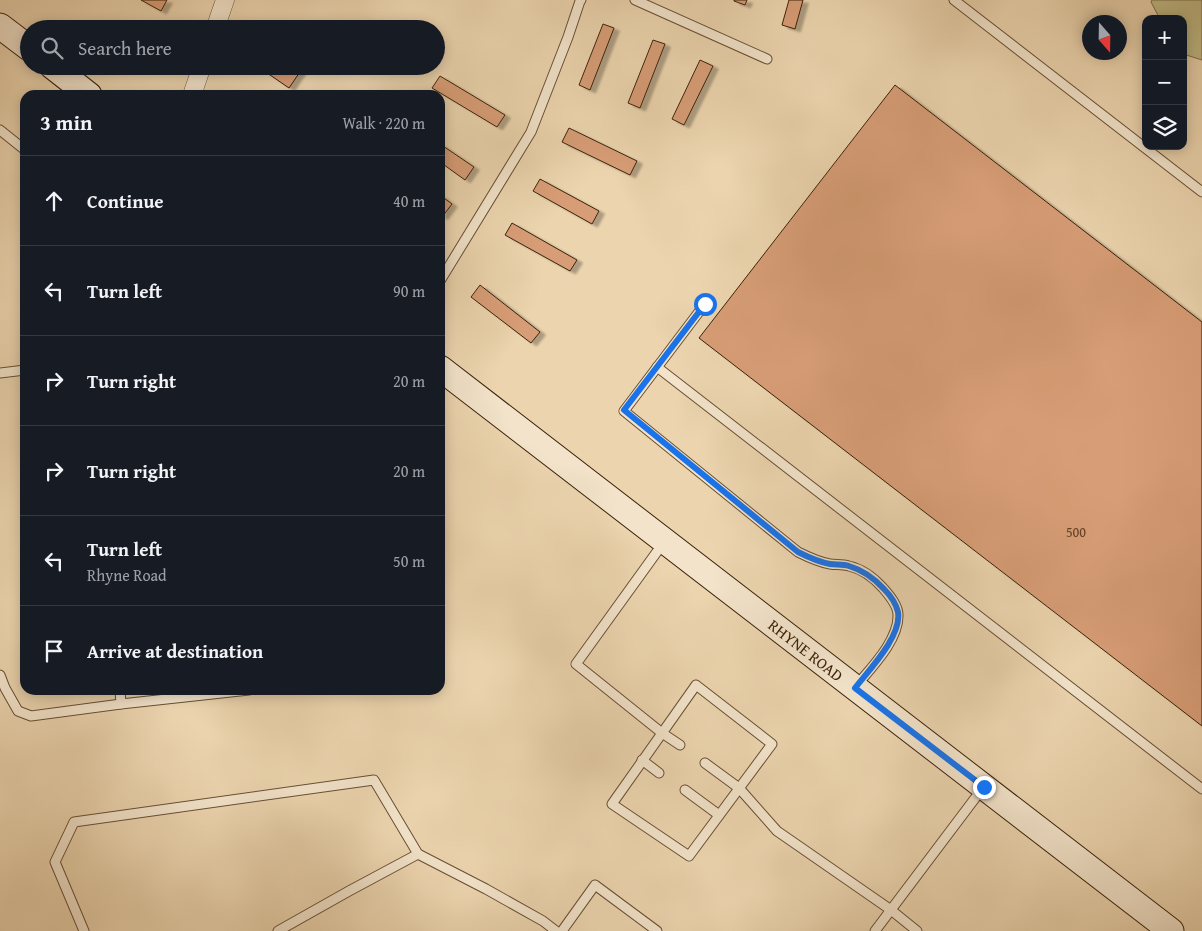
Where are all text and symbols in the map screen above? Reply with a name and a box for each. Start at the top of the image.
north arrow [1082,15,1127,60]
map controls [1142,15,1187,150]
button: + [1142,15,1187,60]
search box [20,20,445,75]
icon: search [38,34,66,62]
text: Search here [78,34,172,62]
button: − [1142,60,1187,105]
button: layers [1142,105,1187,150]
text: 3 min [40,107,92,138]
text: Walk · 220 m [342,111,425,135]
icon: ahead [40,187,68,215]
text: Continue [87,187,164,215]
text: 40 m [393,189,425,213]
icon: left [40,277,68,305]
text: Turn left [87,277,162,305]
text: 90 m [393,279,425,303]
route start [694,293,717,316]
icon: right [40,367,68,395]
text: Turn right [87,367,176,395]
text: 20 m [393,369,425,393]
icon: right [40,457,68,485]
text: Turn right [87,457,176,485]
text: 20 m [393,459,425,483]
house number: 500 [1066,522,1086,542]
text: Turn left [87,535,162,563]
icon: left [40,547,68,575]
text: 50 m [393,549,425,573]
text: Rhyne Road [87,563,167,587]
street label: RHYNE ROAD [763,613,849,687]
icon: arrive [40,637,68,665]
text: Arrive at destination [87,637,263,665]
route end [973,776,996,799]

